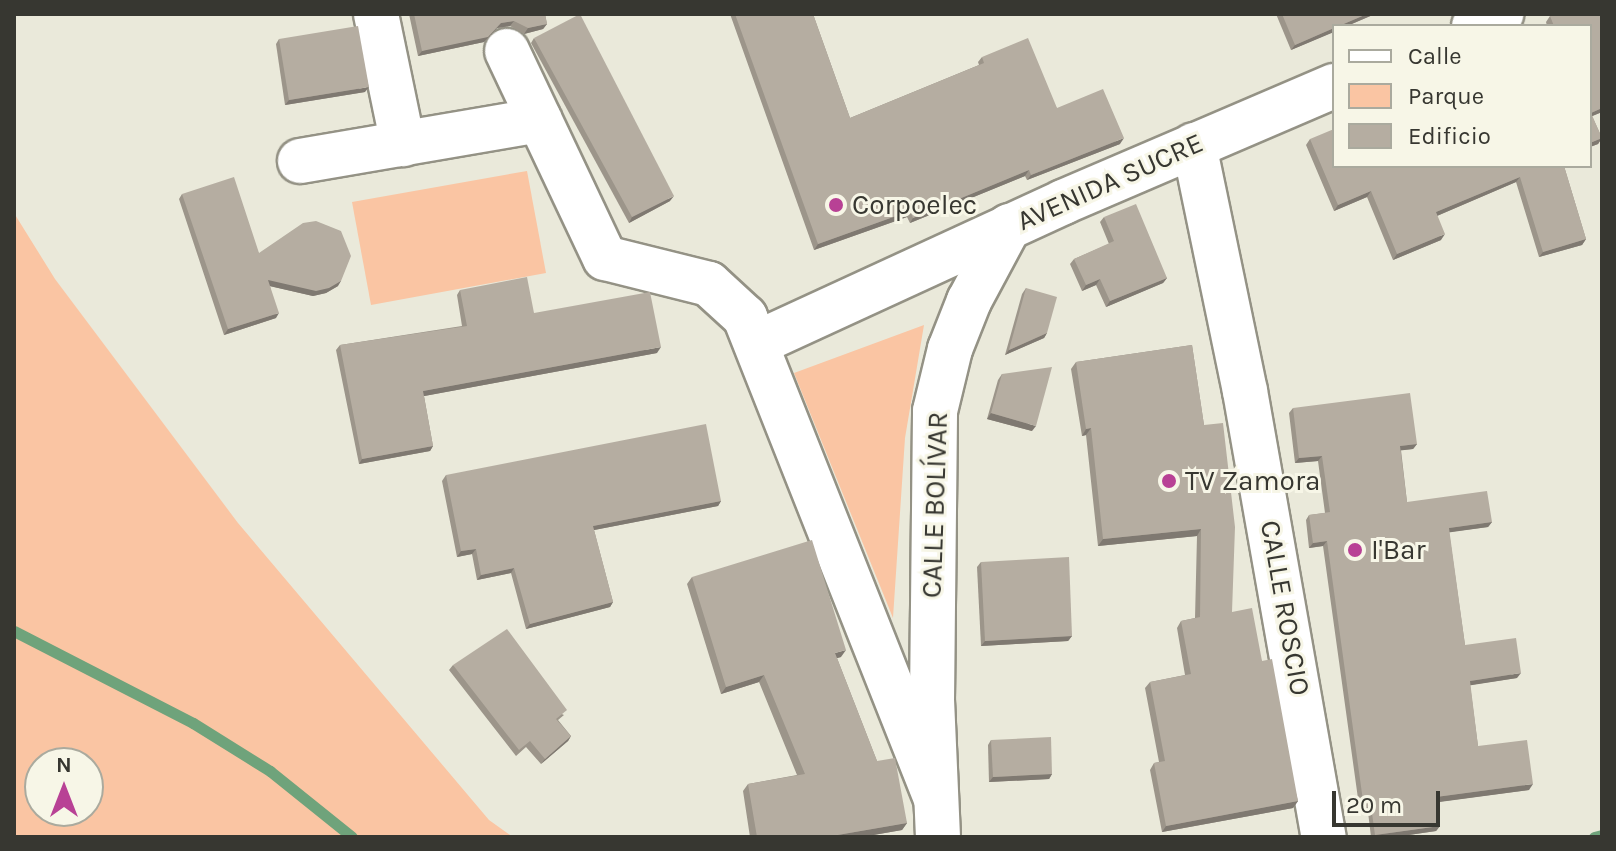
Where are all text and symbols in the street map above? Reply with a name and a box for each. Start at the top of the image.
legend [1332,24,1592,168]
text: Calle [1408,42,1462,70]
text: Parque [1408,82,1484,110]
text: Edificio [1408,122,1491,150]
street label: AVENIDA SUCRE [1012,126,1208,238]
place label: Corpoelec [852,188,977,222]
marker: Corpoelec [827,196,845,214]
street label: CALLE BOLÍVAR [915,411,955,599]
place label: TV Zamora [1185,464,1320,498]
marker: TV Zamora [1160,472,1178,490]
street label: CALLE ROSCIO [1253,518,1317,698]
place label: I'Bar [1371,533,1426,567]
marker: I'Bar [1346,541,1364,559]
north arrow [24,747,104,827]
text: N [56,752,72,778]
scale bar [1336,775,1444,825]
text: 20 m [1346,791,1402,819]

